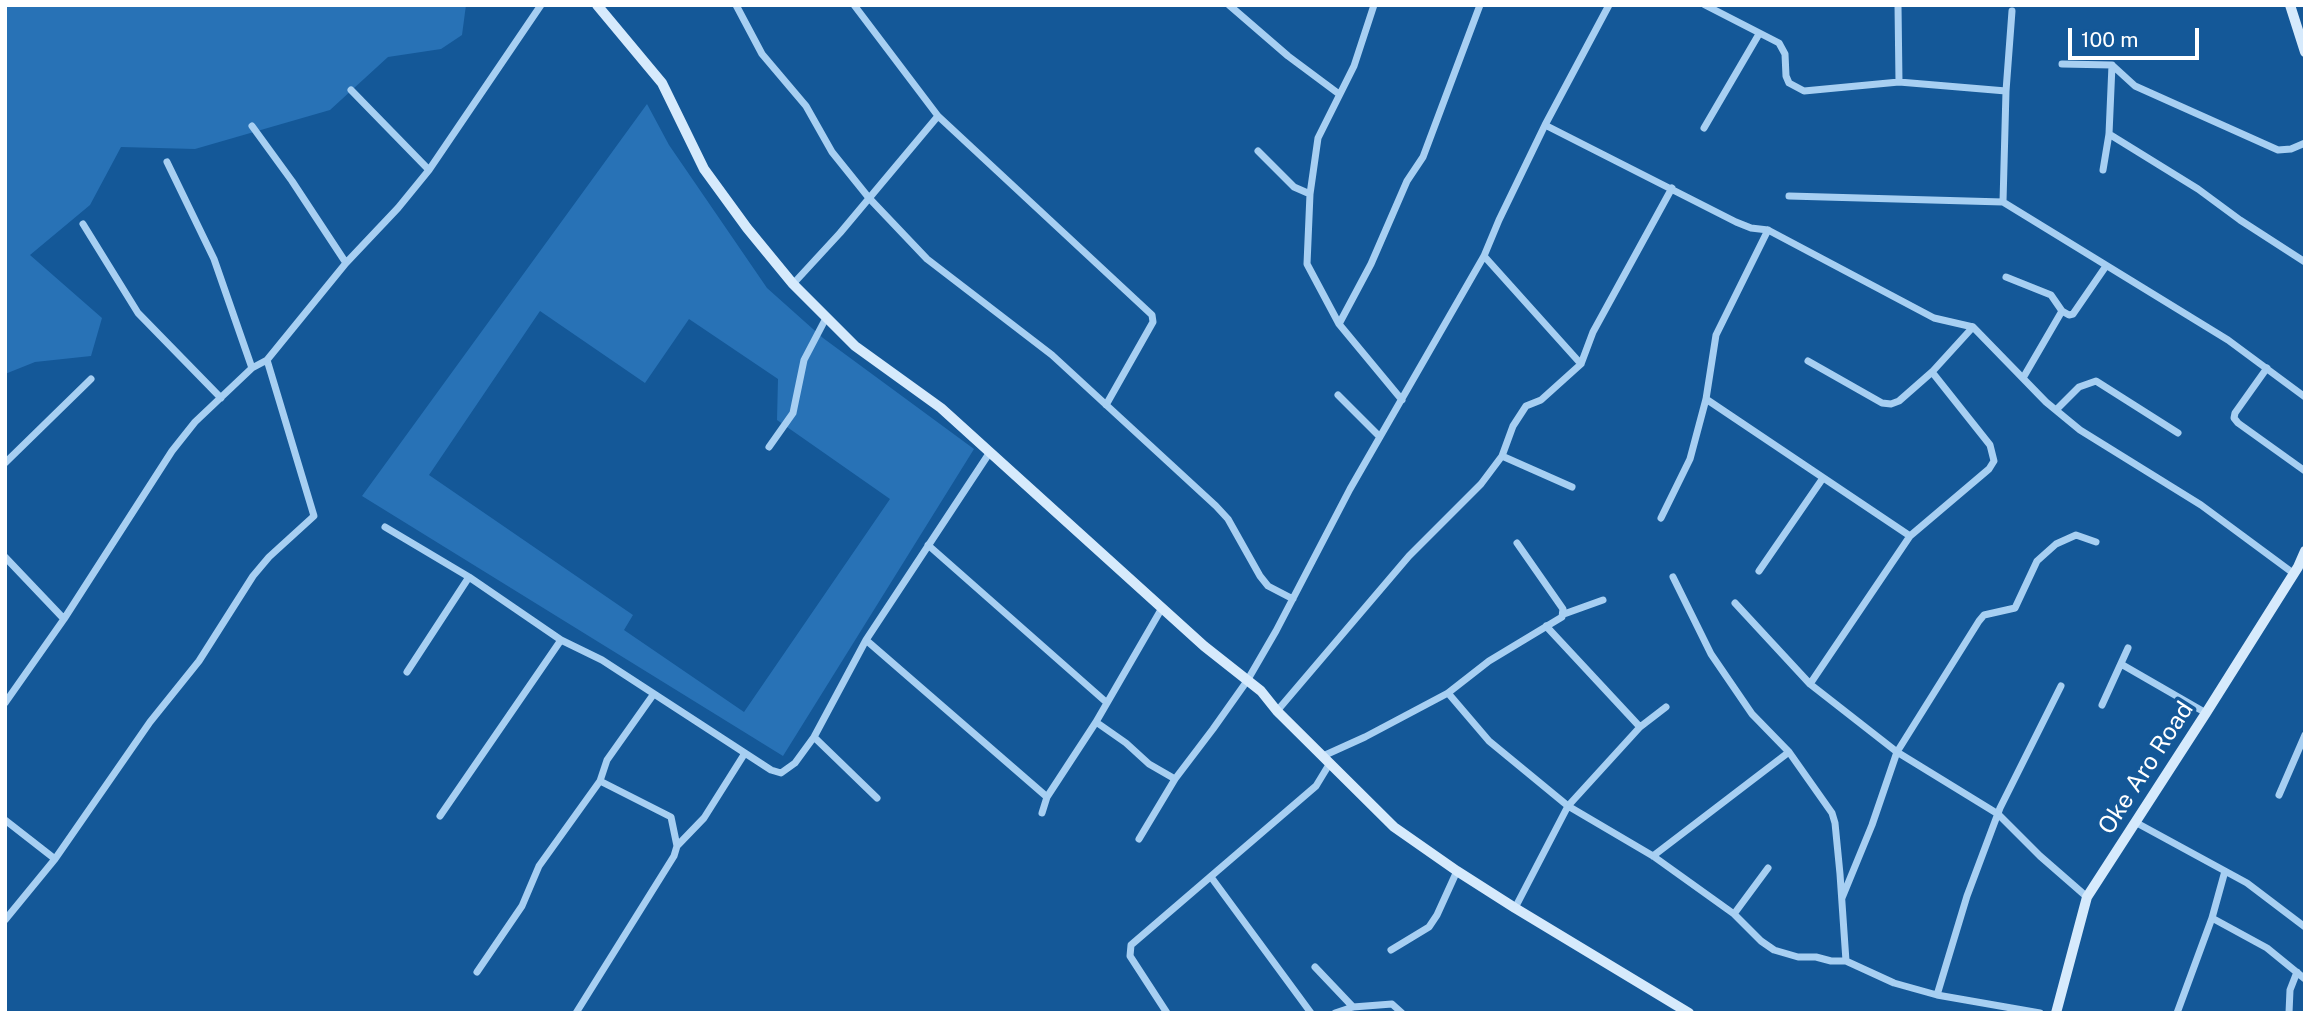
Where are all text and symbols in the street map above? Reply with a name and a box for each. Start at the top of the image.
scale bar [2072,14,2203,58]
text: 100 m [2081,27,2138,52]
street label: Oke Aro Road [2092,696,2200,840]

